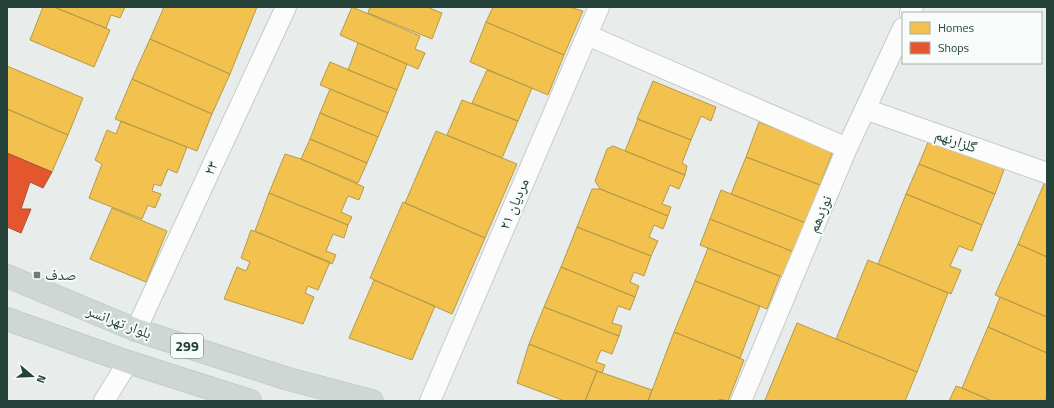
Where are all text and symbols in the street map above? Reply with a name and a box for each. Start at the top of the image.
legend [902,12,1042,64]
text: Homes [938,18,974,37]
text: Shops [938,38,970,57]
street label: گلزارنهم [932,123,981,159]
street label: ۲۳ [197,157,224,179]
street label: ۲۱ مردیان [492,174,535,233]
street label: نوزدهم [801,192,838,236]
place label: صدف [45,263,77,286]
marker: صدف [32,270,42,280]
street label: بلوار تهرانسر [82,298,155,344]
road number: 299 [171,334,203,358]
north arrow [12,356,52,396]
text: N [33,373,50,385]

